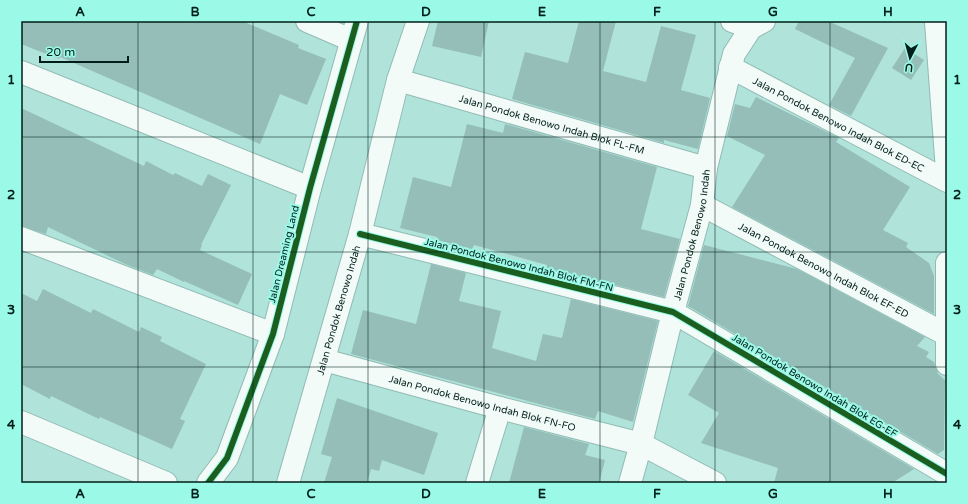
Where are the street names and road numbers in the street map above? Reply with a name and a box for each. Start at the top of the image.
street label: Jalan Pondok Benowo Indah Blok ED-EC [751,75,926,175]
street label: Jalan Pondok Benowo Indah Blok FL-FM [457,93,646,157]
street label: Jalan Pondok Benowo Indah [671,169,713,302]
street label: Jalan Dreaming Land [266,204,302,304]
street label: Jalan Pondok Benowo Indah Blok EF-ED [736,220,911,321]
street label: Jalan Pondok Benowo Indah Blok FM-FN [423,236,614,294]
street label: Jalan Pondok Benowo Indah [315,244,363,377]
street label: Jalan Pondok Benowo Indah Blok EG-EF [730,332,899,440]
street label: Jalan Pondok Benowo Indah Blok FN-FO [387,373,577,434]

